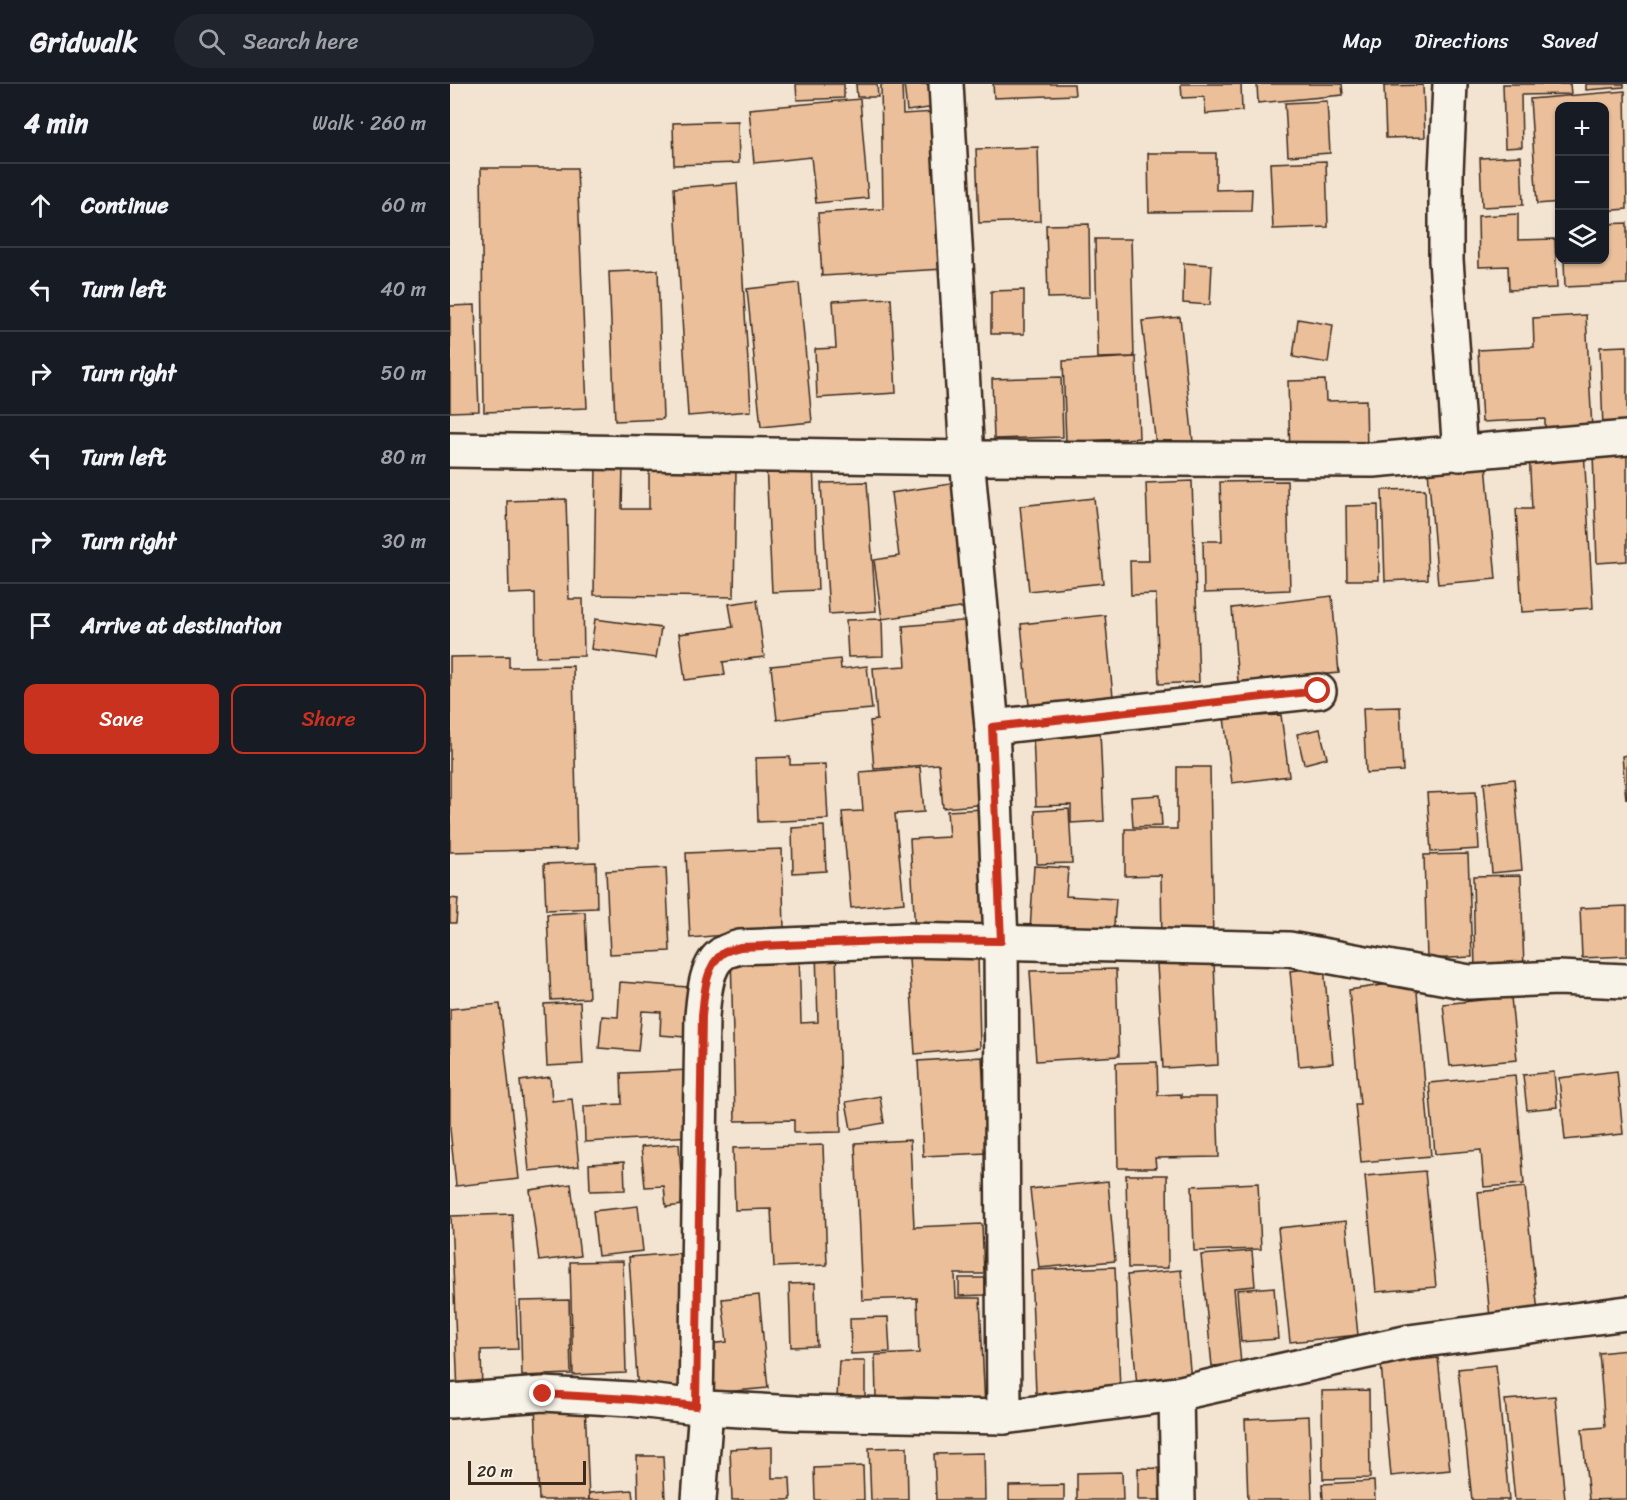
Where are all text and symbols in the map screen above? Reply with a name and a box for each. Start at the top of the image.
search box [174,14,594,68]
text: Gridwalk [30,17,138,66]
text: Search here [243,22,359,61]
text: Map [1343,22,1381,60]
text: Directions [1414,22,1509,60]
text: Saved [1542,22,1597,60]
icon: search [195,25,228,58]
text: 4 min [24,100,88,146]
map controls [1555,102,1609,264]
button: + [1555,102,1609,156]
text: Walk · 260 m [312,106,426,141]
button: − [1555,156,1609,210]
text: Continue [81,186,169,225]
text: 60 m [381,188,426,223]
icon: ahead [24,189,57,222]
button: layers [1555,210,1609,264]
text: Turn left [81,270,166,309]
text: 40 m [380,272,426,307]
icon: left [24,273,57,306]
text: Turn right [81,354,176,393]
text: 50 m [381,356,426,391]
icon: right [24,357,57,390]
text: Turn left [81,438,166,477]
text: 80 m [381,440,426,475]
icon: left [24,441,57,474]
text: Turn right [81,522,176,561]
text: 30 m [382,524,426,559]
icon: right [24,525,57,558]
text: Arrive at destination [81,606,282,645]
icon: arrive [24,609,57,642]
route start [1304,677,1330,703]
button: Save [24,684,219,754]
button: Share [231,684,426,754]
route end [529,1380,555,1406]
text: 20 m [477,1457,513,1486]
scale bar [468,1458,586,1486]

